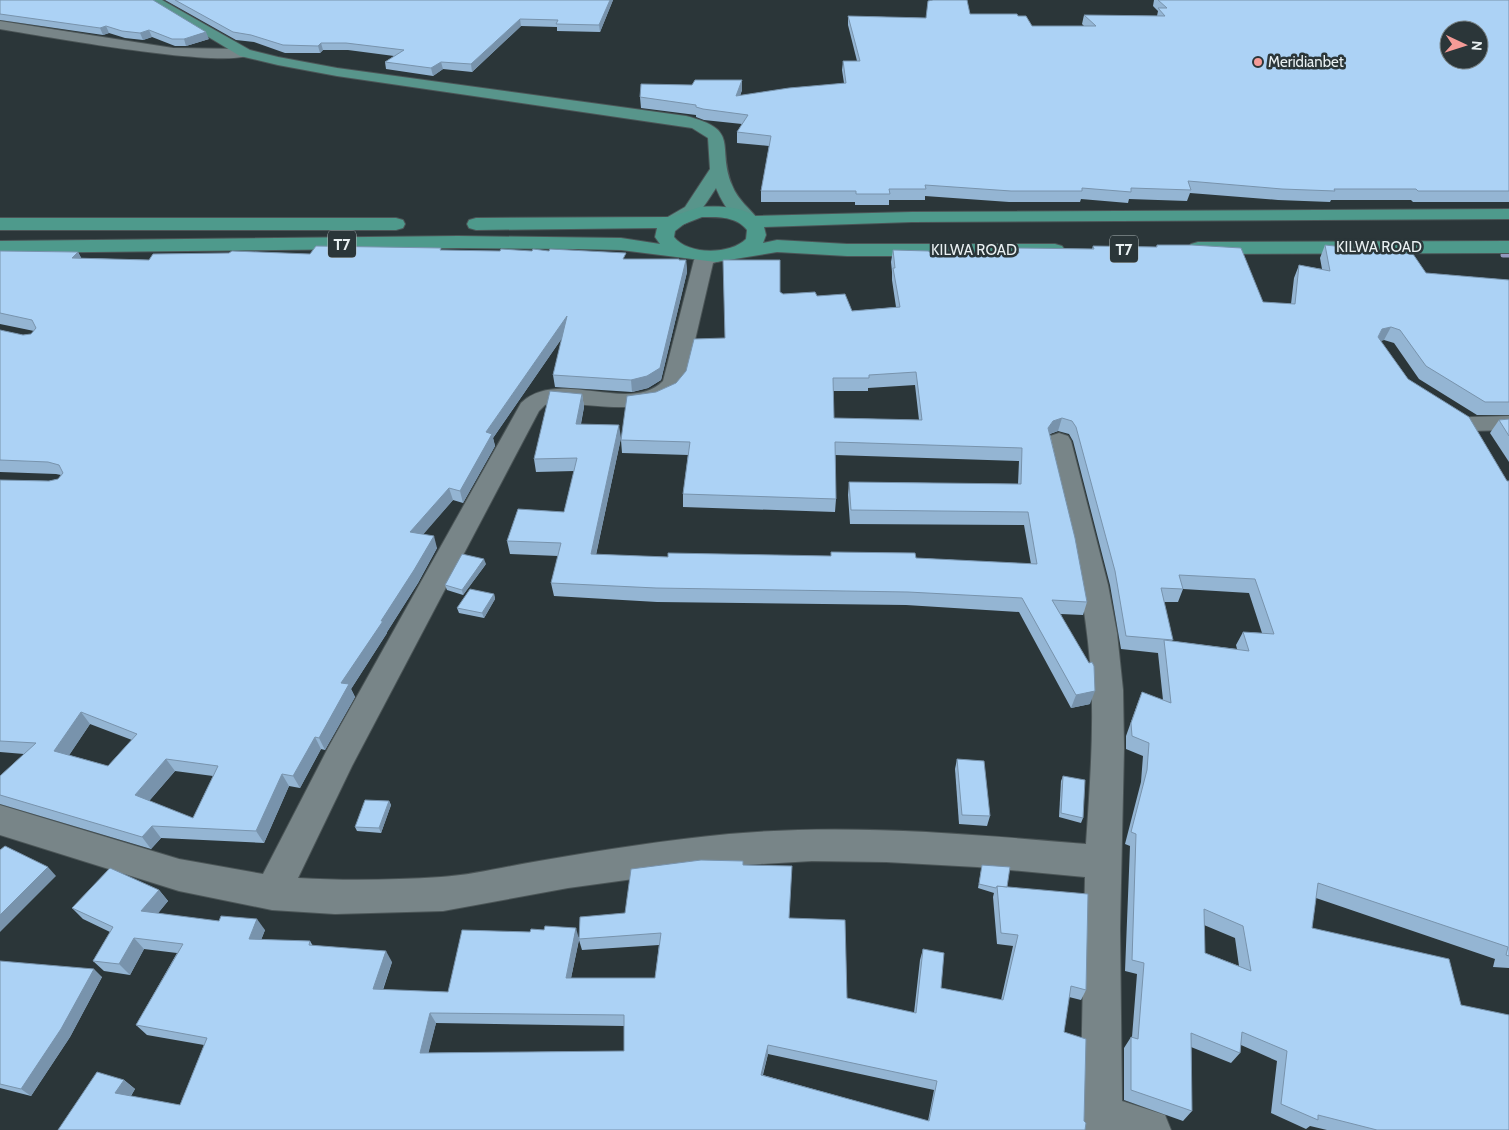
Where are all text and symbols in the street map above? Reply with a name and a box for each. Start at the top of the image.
north arrow [1439,20,1489,70]
text: N [1468,40,1486,51]
place label: Meridianbet [1268,53,1344,71]
marker: Meridianbet [1252,56,1264,68]
road number: T7 [328,230,356,258]
road number: T7 [1110,235,1138,262]
street label: KILWA ROAD [1336,238,1422,256]
street label: KILWA ROAD [931,241,1017,259]

